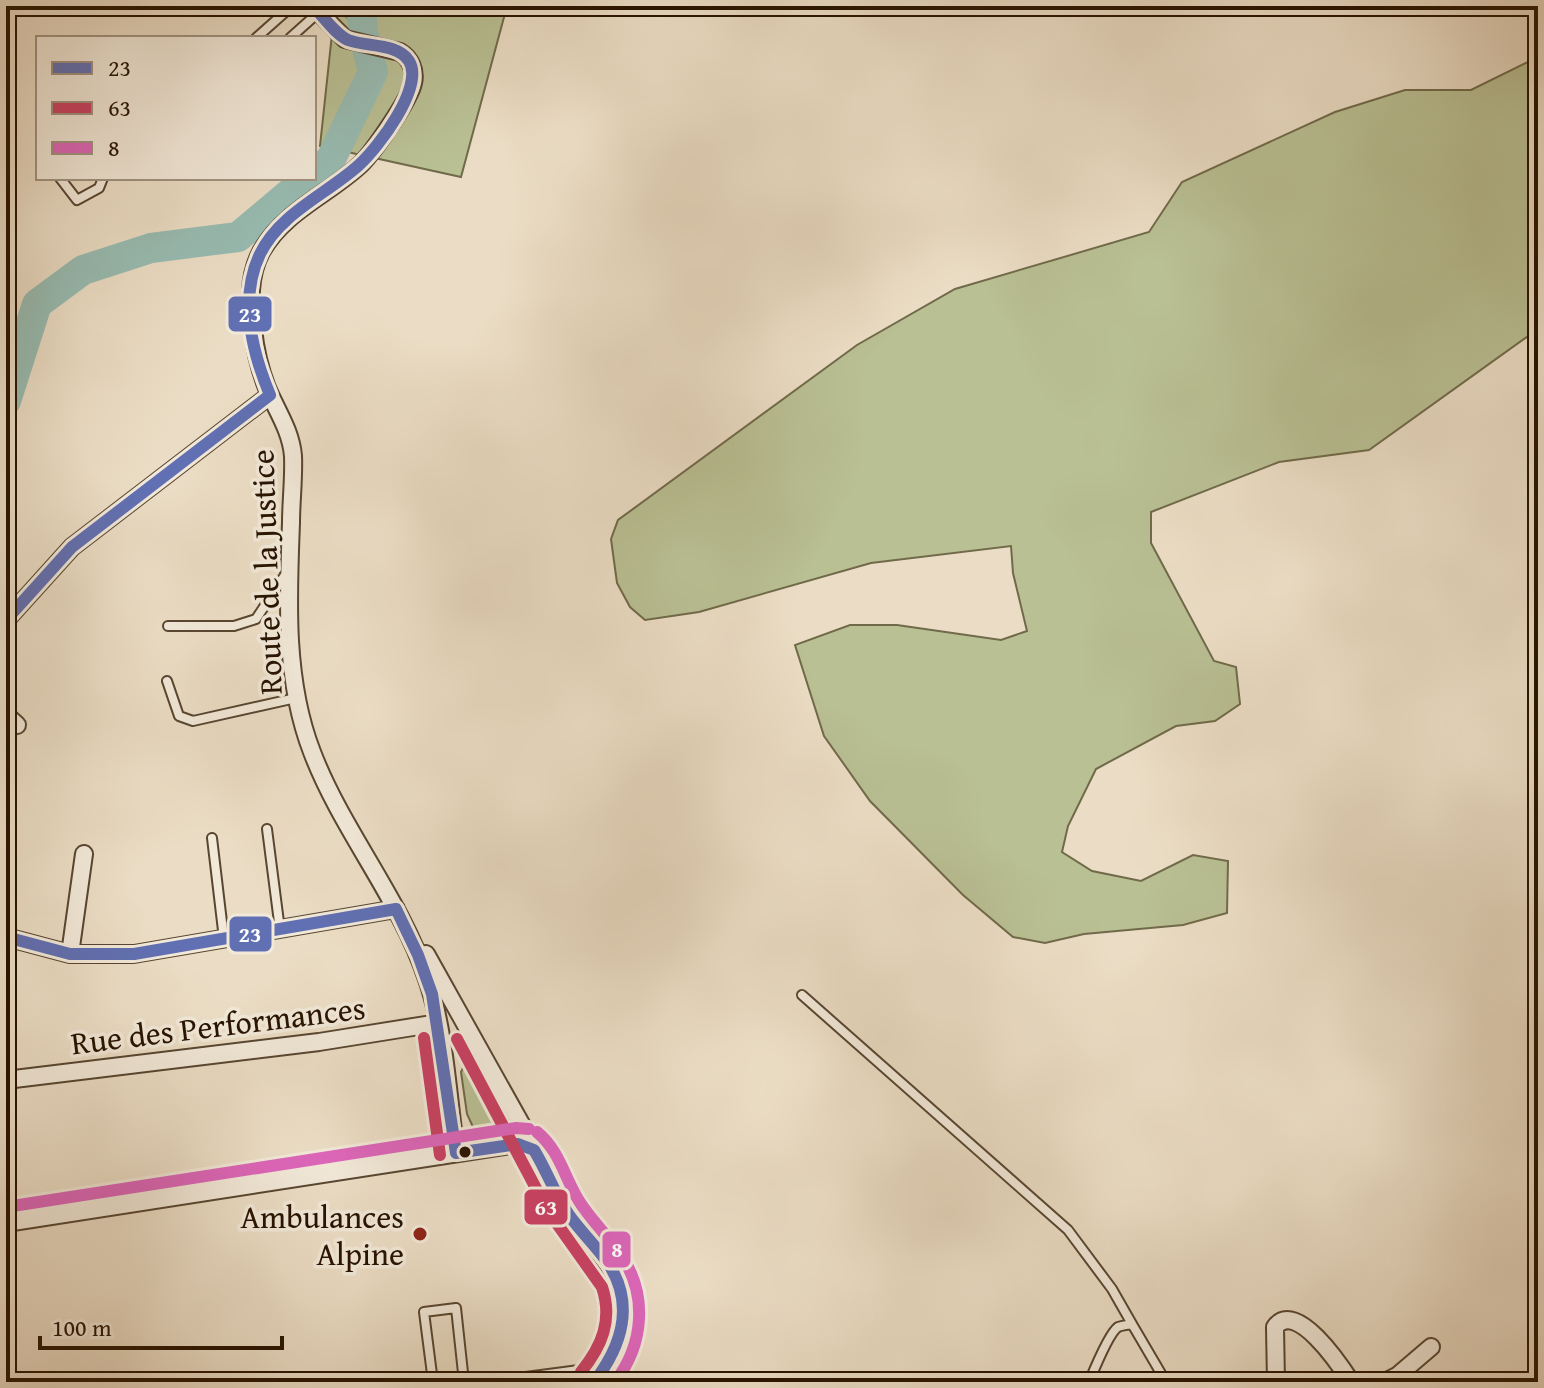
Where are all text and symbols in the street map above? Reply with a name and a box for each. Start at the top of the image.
legend [36,36,316,180]
text: 23 [108,50,131,85]
text: 63 [108,90,131,125]
text: 8 [108,130,120,165]
line badge: 23 [227,295,273,333]
text: 23 [239,298,261,330]
street label: Route de la Justice [238,449,294,695]
line badge: 23 [228,915,273,953]
text: 23 [239,918,261,950]
street label: Rue des Performances [68,984,368,1066]
unlabelled marker [457,1144,473,1160]
line badge: 63 [523,1188,569,1226]
text: 63 [535,1191,557,1223]
place label: Ambulances Alpine [241,1193,404,1277]
marker: Ambulances Alpine [411,1225,429,1243]
line badge: 8 [601,1230,632,1269]
text: 8 [611,1233,623,1265]
scale bar [40,1300,282,1350]
text: 100 m [52,1310,112,1345]

